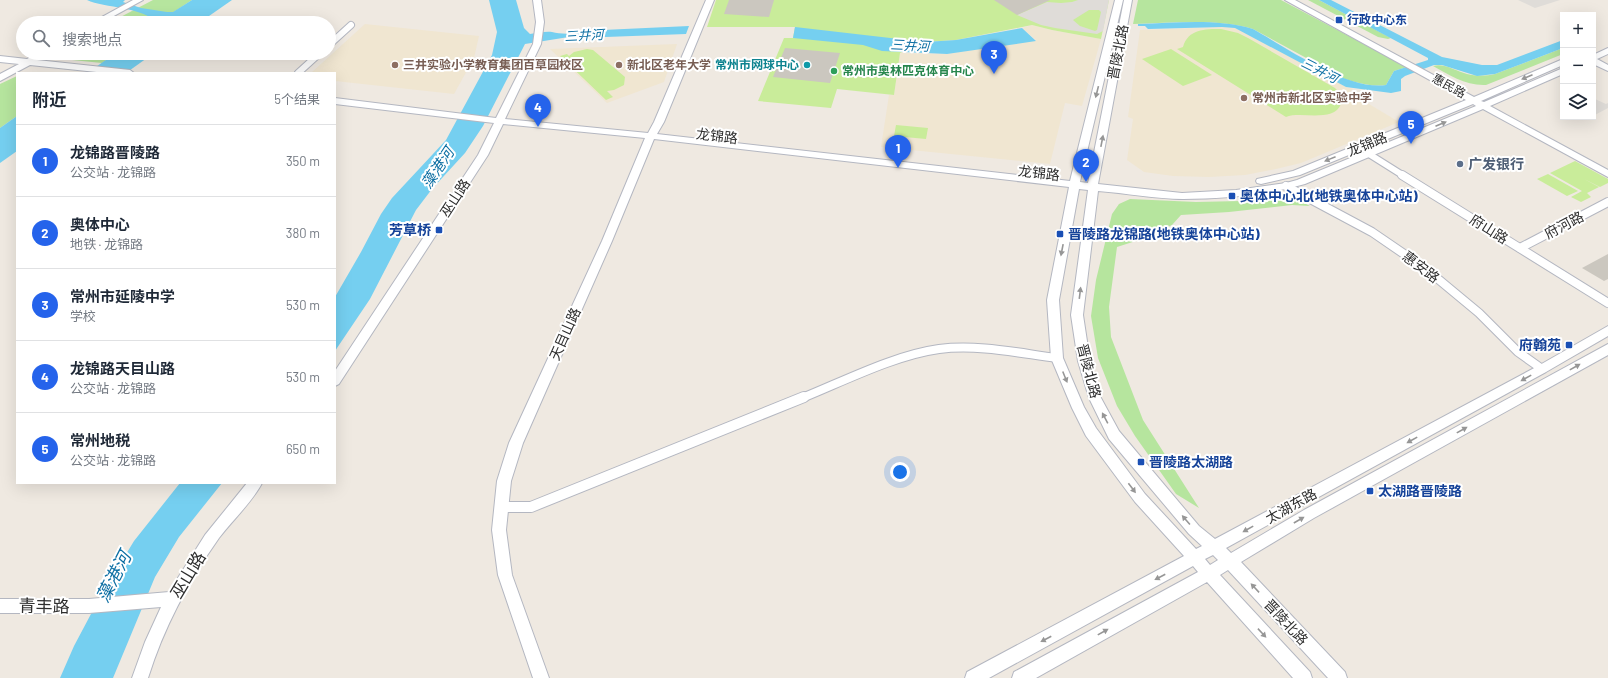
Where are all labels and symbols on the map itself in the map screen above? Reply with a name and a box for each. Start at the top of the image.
place label: 行政中心东 [1347,12,1407,26]
marker: 行政中心东 [1334,15,1344,25]
street label: 晋陵北路 [1104,23,1131,81]
water label: 三井河 [564,26,607,44]
water label: 三井河 [890,36,933,54]
pin: 3 [981,41,1007,74]
water label: 三井河 [1299,54,1344,87]
place label: 三井实验小学教育集团百草园校区 [403,57,583,71]
place label: 新北区老年大学 [627,57,711,71]
place label: 常州市网球中心 [715,57,799,71]
marker: 三井实验小学教育集团百草园校区 [390,60,400,70]
marker: 新北区老年大学 [614,60,624,70]
marker: 常州市网球中心 [802,60,812,70]
place label: 常州市奥林匹克体育中心 [842,63,974,77]
marker: 常州市奥林匹克体育中心 [829,66,839,76]
street label: 惠民路 [1430,70,1469,100]
one-way arrow [1521,75,1533,81]
one-way arrow [1094,86,1100,99]
place label: 常州市新北区实验中学 [1252,90,1372,104]
marker: 常州市新北区实验中学 [1239,93,1249,103]
pin: 4 [525,94,551,127]
pin: 5 [1398,111,1424,144]
one-way arrow [1436,121,1447,127]
street label: 龙锦路 [695,125,739,146]
street label: 龙锦路 [1344,128,1389,159]
pin: 1 [885,135,911,168]
one-way arrow [1099,135,1105,147]
water label: 藻港河 [417,141,459,191]
pin: 2 [1073,149,1099,182]
place label: 广发银行 [1468,155,1524,172]
one-way arrow [1323,157,1335,163]
marker: 广发银行 [1455,159,1465,169]
street label: 龙锦路 [1017,162,1061,183]
street label: 巫山路 [436,175,473,220]
place label: 奥体中心北(地铁奥体中心站) [1240,187,1418,204]
marker: 奥体中心北(地铁奥体中心站) [1227,191,1237,201]
street label: 府河路 [1541,207,1586,242]
street label: 府山路 [1467,210,1512,247]
place label: 芳草桥 [389,221,431,238]
marker: 芳草桥 [434,225,444,235]
place label: 晋陵路龙锦路(地铁奥体中心站) [1068,225,1260,242]
marker: 晋陵路龙锦路(地铁奥体中心站) [1055,229,1065,239]
one-way arrow [1059,244,1065,256]
street label: 惠安路 [1399,247,1443,286]
one-way arrow [1077,287,1083,299]
street label: 天目山路 [545,305,584,363]
place label: 府翰苑 [1519,336,1561,353]
marker: 府翰苑 [1564,340,1574,350]
street label: 晋陵北路 [1074,342,1105,400]
one-way arrow [1570,364,1581,371]
one-way arrow [1062,372,1068,383]
one-way arrow [1520,374,1532,381]
one-way arrow [1102,412,1109,424]
one-way arrow [1456,427,1467,433]
one-way arrow [1406,437,1418,443]
place label: 晋陵路太湖路 [1149,453,1233,470]
marker: 晋陵路太湖路 [1136,457,1146,467]
your location [890,462,910,482]
one-way arrow [1128,482,1136,493]
place label: 太湖路晋陵路 [1378,482,1462,499]
street label: 太湖东路 [1262,485,1319,527]
marker: 太湖路晋陵路 [1365,486,1375,496]
one-way arrow [1181,514,1190,525]
one-way arrow [1293,517,1305,524]
one-way arrow [1243,526,1254,532]
water label: 藻港河 [91,545,137,606]
street label: 巫山路 [165,547,209,601]
one-way arrow [1154,573,1166,580]
one-way arrow [1250,583,1260,593]
street label: 青丰路 [18,595,70,615]
street label: 晋陵北路 [1261,595,1312,648]
one-way arrow [1097,628,1109,635]
one-way arrow [1258,628,1267,638]
one-way arrow [1040,635,1052,642]

